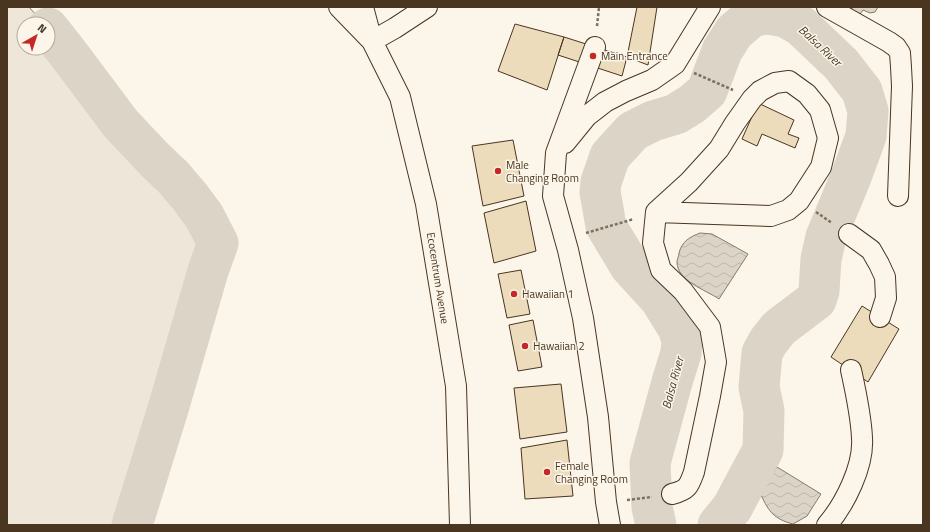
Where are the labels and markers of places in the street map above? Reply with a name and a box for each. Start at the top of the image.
place label: Main Entrance [601,48,668,64]
marker: Main Entrance [588,51,598,61]
place label: Male Changing Room [506,157,579,186]
marker: Male Changing Room [493,166,503,176]
place label: Hawaiian 1 [522,286,574,302]
marker: Hawaiian 1 [509,289,519,299]
place label: Hawaiian 2 [533,338,585,354]
marker: Hawaiian 2 [520,341,530,351]
place label: Female Changing Room [555,458,628,487]
marker: Female Changing Room [542,467,552,477]

